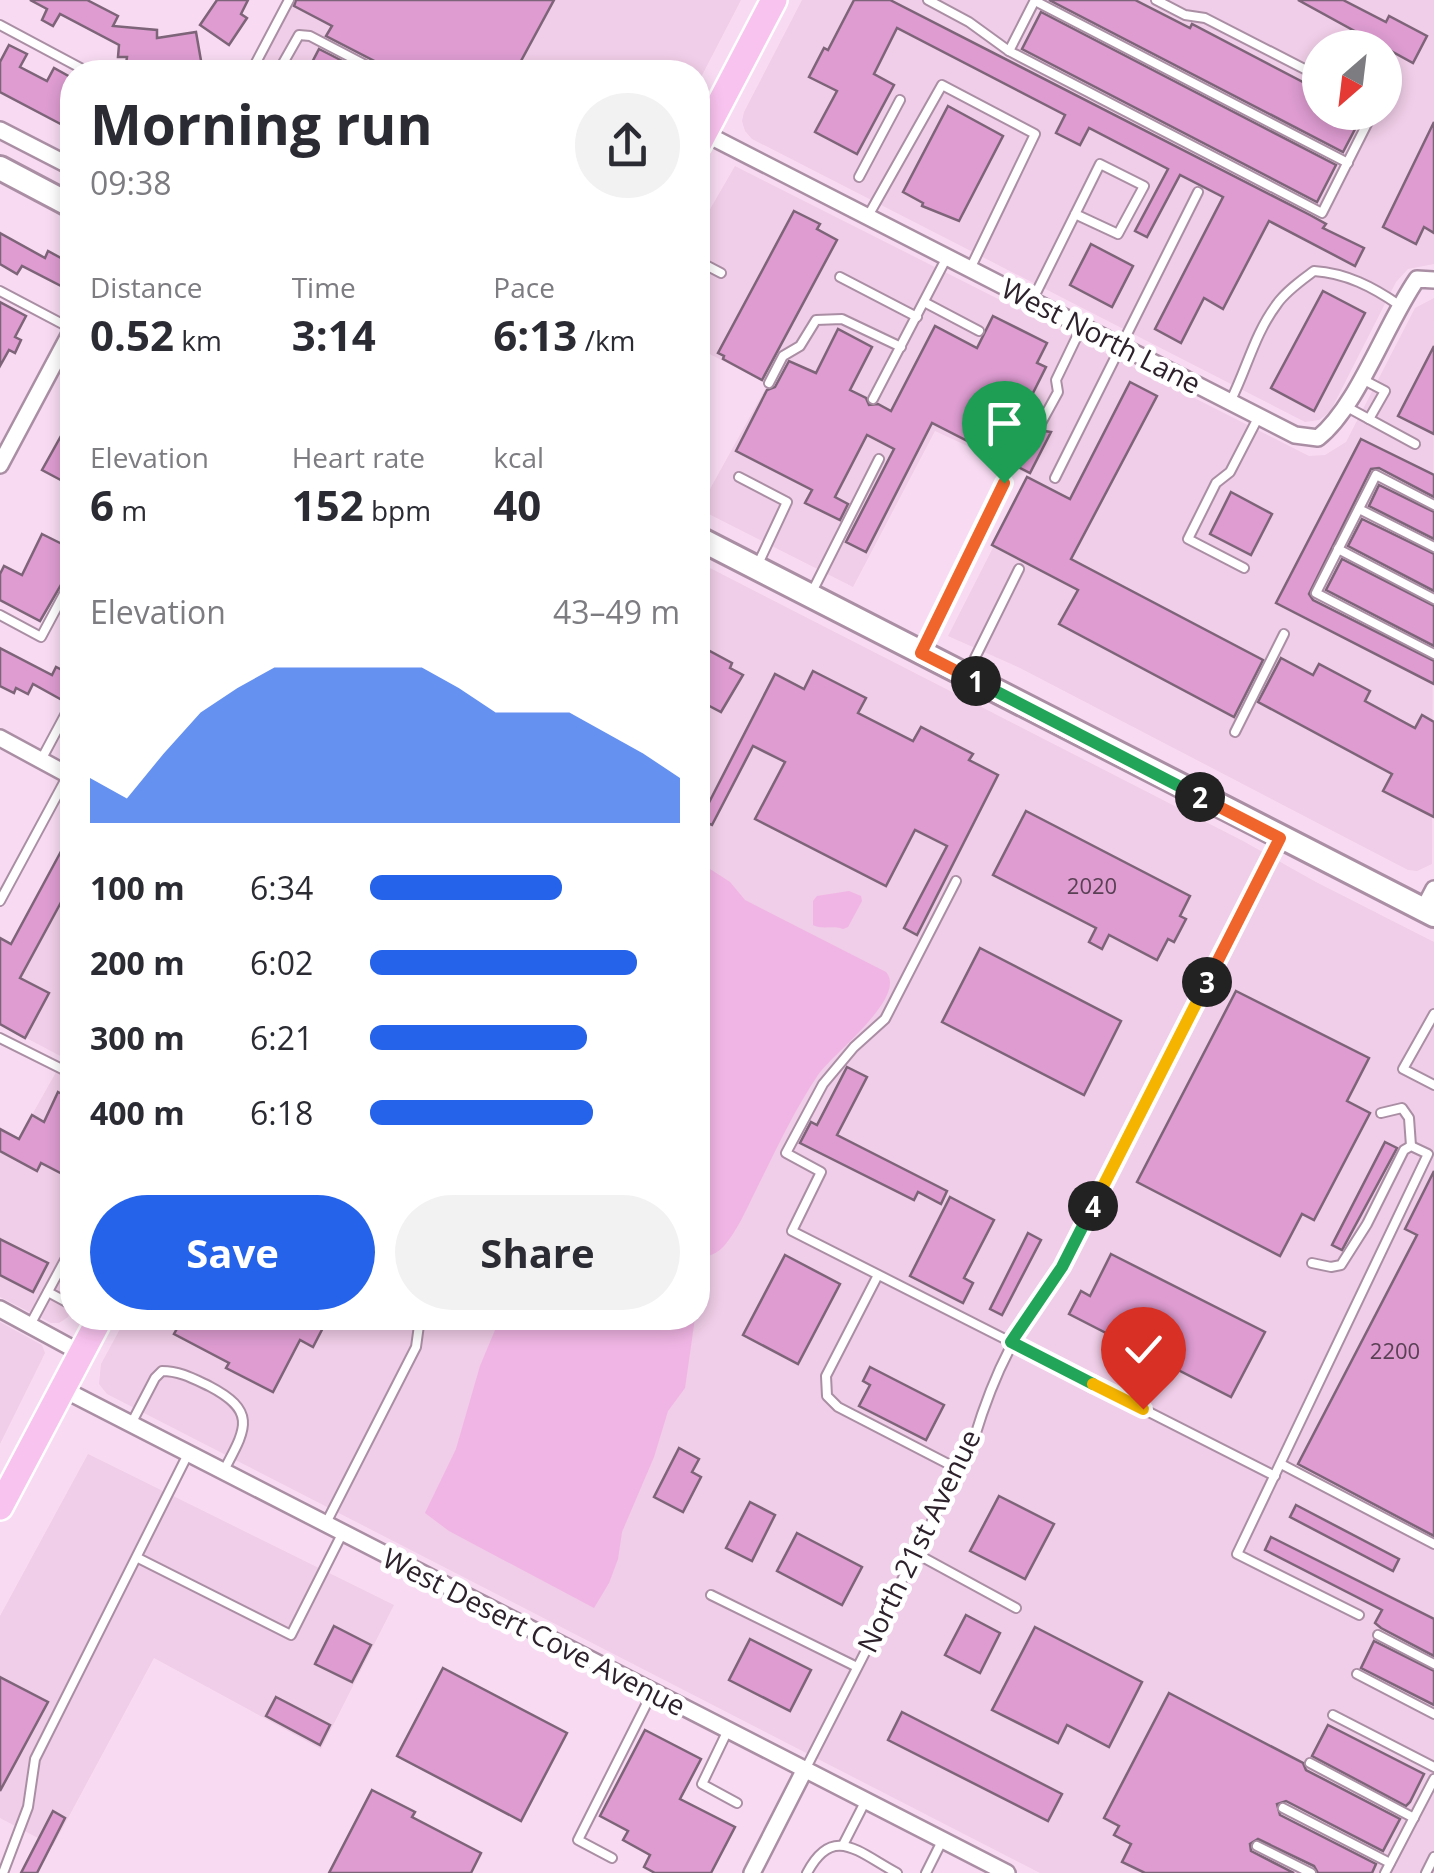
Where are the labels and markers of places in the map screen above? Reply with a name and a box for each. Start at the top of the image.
pin [962,381,1047,484]
pin: 1 [951,656,1001,706]
pin: 2 [1175,772,1225,822]
pin: 3 [1182,957,1232,1007]
pin: 4 [1068,1181,1118,1231]
pin [1101,1307,1186,1410]

